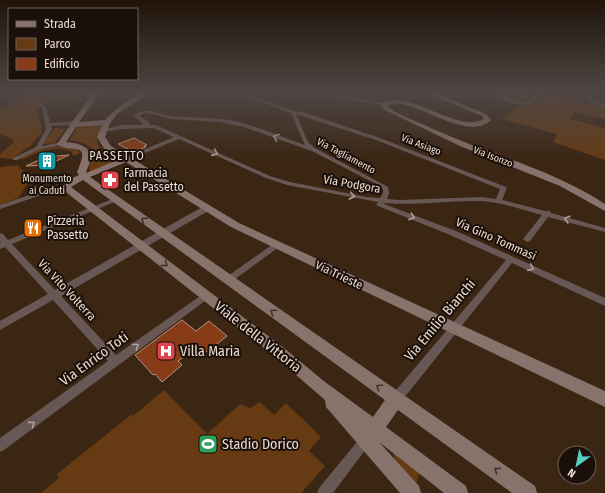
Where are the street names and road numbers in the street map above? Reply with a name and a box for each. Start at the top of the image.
street label: Via Asiago [399,132,443,158]
street label: Via Tagliamento [315,135,377,177]
street label: Via Isonzo [472,144,514,170]
street label: Via Podgora [322,172,382,196]
street label: Via Gino Tommasi [454,215,538,263]
street label: Via Vito Volterra [35,256,99,324]
street label: Via Trieste [313,258,365,292]
street label: Via Emilio Bianchi [401,276,479,364]
street label: Viale della Vittoria [211,298,305,376]
street label: Via Enrico Toti [56,328,132,390]

